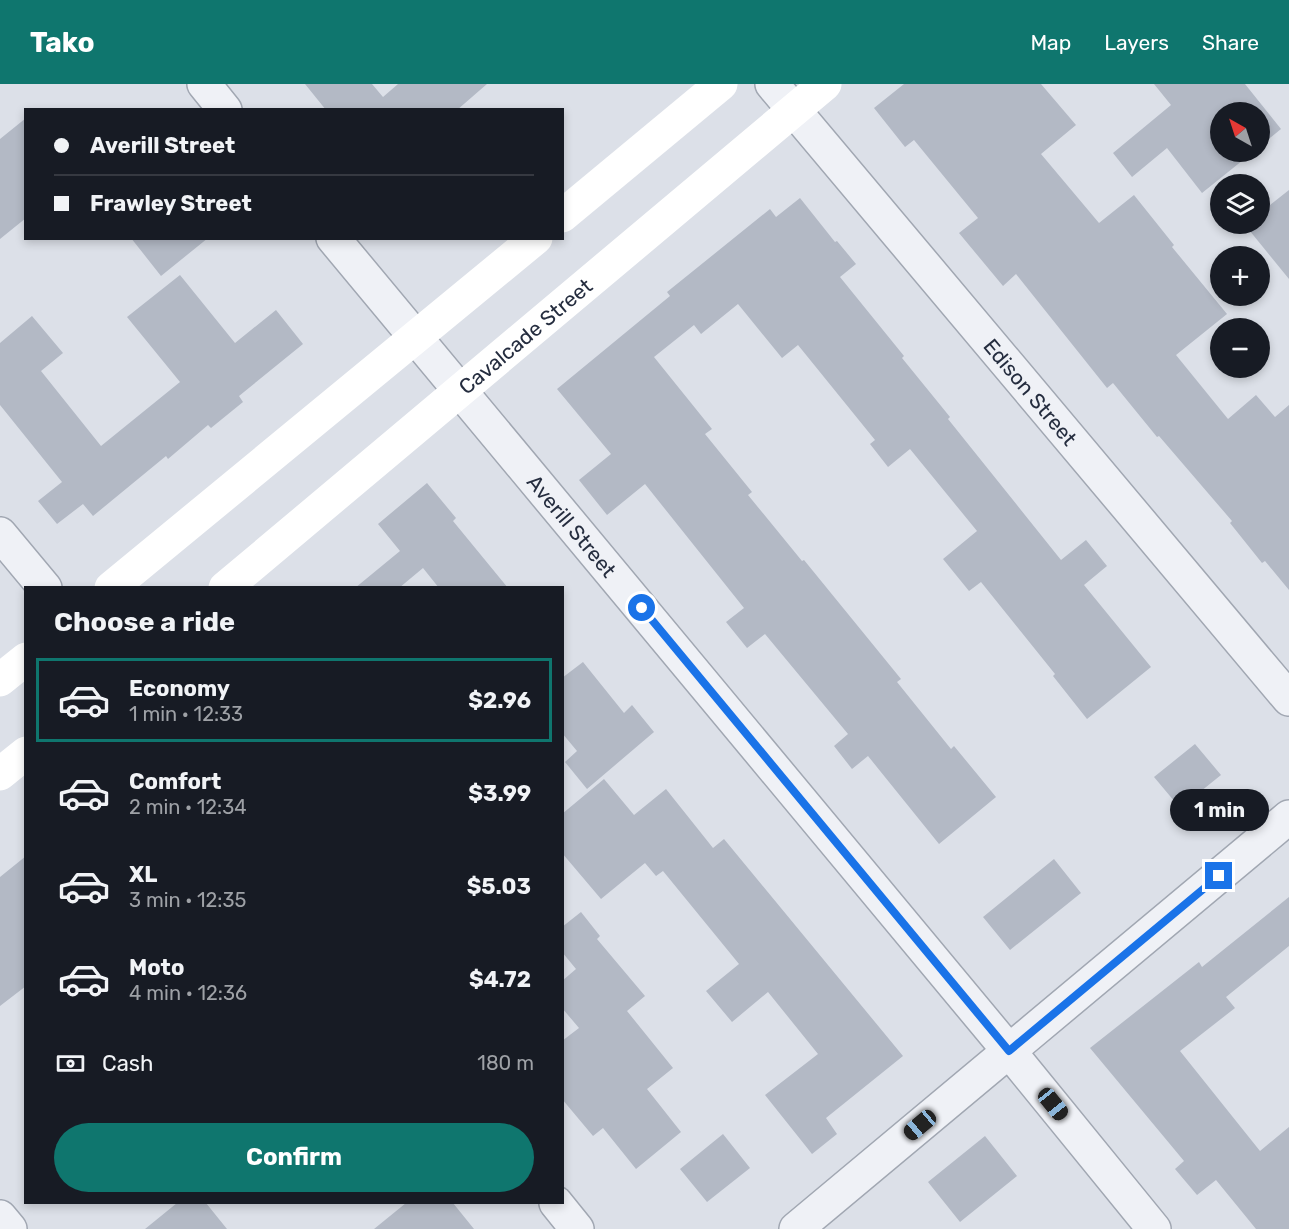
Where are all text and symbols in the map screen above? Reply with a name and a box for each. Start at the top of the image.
text: Tako [30,26,95,59]
text: Map [1030,30,1071,55]
text: Layers [1104,30,1169,55]
text: Share [1202,30,1259,55]
north arrow [1210,102,1270,162]
map controls [1210,102,1270,378]
text: Averill Street [90,132,235,159]
button: layers [1210,174,1270,234]
text: Frawley Street [90,190,252,217]
button: + [1210,246,1270,306]
street label: Cavalcade Street [453,273,597,399]
button: − [1210,318,1270,378]
street label: Edison Street [979,333,1083,450]
street label: Averill Street [522,469,622,582]
route start [628,594,655,621]
text: Choose a ride [54,606,235,638]
icon: car [57,673,111,727]
text: Economy [129,675,230,702]
text: $2.96 [468,687,531,714]
text: 1 min · 12:33 [129,702,243,726]
icon: car [57,766,111,820]
text: Comfort [129,768,221,795]
text: $3.99 [468,780,531,807]
callout: 1 min [1170,789,1268,831]
text: 2 min · 12:34 [129,795,247,819]
text: 1 min [1194,798,1245,822]
icon: car [57,859,111,913]
text: XL [129,861,157,888]
route end [1205,862,1232,889]
text: $5.03 [467,873,531,900]
text: 3 min · 12:35 [129,888,246,912]
icon: car [57,952,111,1006]
text: Moto [129,954,184,981]
text: $4.72 [469,966,531,993]
text: 4 min · 12:36 [129,981,247,1005]
icon: cash [54,1047,87,1080]
text: Cash [102,1050,153,1077]
text: 180 m [477,1051,534,1075]
car [1035,1084,1071,1124]
car [900,1107,940,1143]
button: Confirm [54,1123,534,1192]

